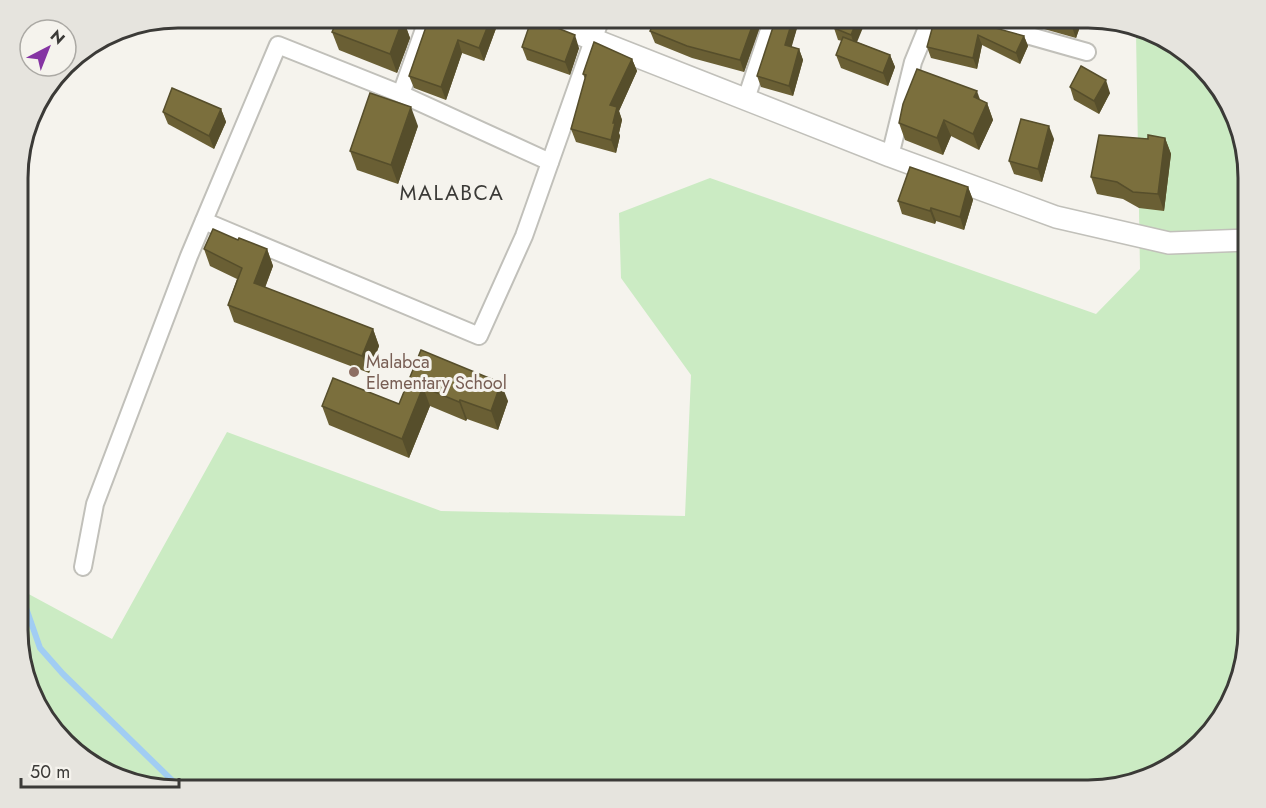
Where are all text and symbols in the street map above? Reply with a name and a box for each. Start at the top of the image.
north arrow [18,18,78,78]
text: N [45,24,70,50]
district label: MALABCA [400,178,504,208]
place label: Malabca Elementary School [366,349,507,396]
marker: Malabca Elementary School [347,365,361,379]
scale bar [21,751,178,789]
text: 50 m [30,759,70,785]

